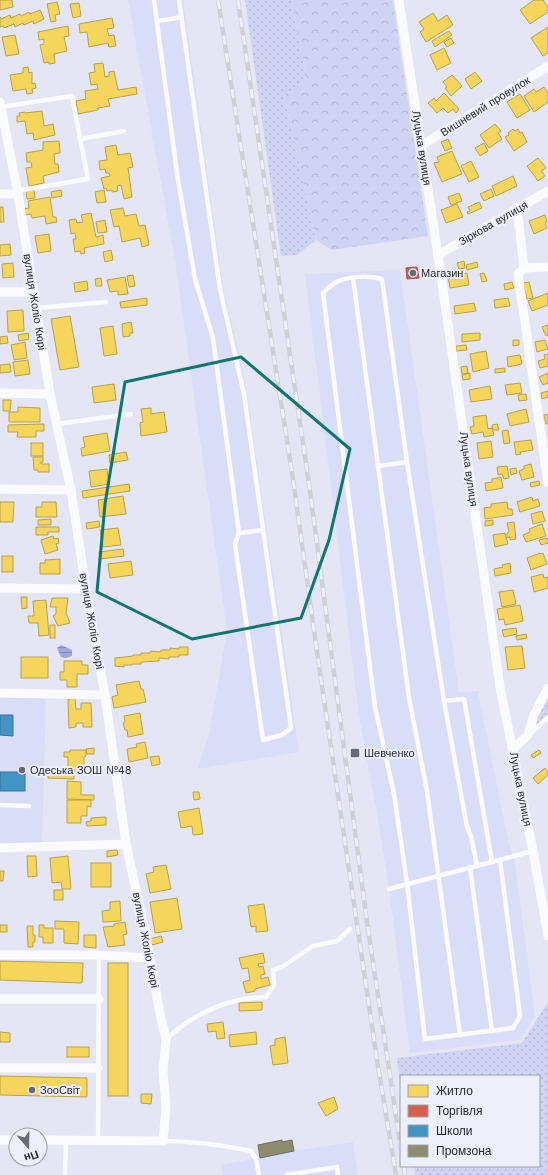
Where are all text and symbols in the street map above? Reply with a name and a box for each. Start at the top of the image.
street label: Вишневий провулок [438,74,532,139]
street label: Луцька вулиця [409,110,434,186]
street label: Зіркова вулиця [456,198,530,248]
street label: вулиця Жоліо Кюрі [20,253,49,351]
place label: Магазин [421,267,463,280]
marker: Магазин [408,268,418,278]
street label: Луцька вулиця [457,431,480,507]
street label: вулиця Жоліо Кюрі [77,572,106,670]
marker: Шевченко [349,747,361,759]
place label: Шевченко [364,747,415,760]
street label: Луцька вулиця [507,751,534,827]
place label: Одеська ЗОШ №48 [30,764,132,777]
marker: Одеська ЗОШ №48 [17,765,27,775]
street label: вулиця Жоліо Кюрі [130,891,161,989]
legend [400,1075,540,1167]
place label: ЗооСвіт [40,1084,80,1097]
text: Житло [436,1084,473,1098]
marker: ЗооСвіт [27,1085,37,1095]
text: Торгівля [436,1104,482,1118]
text: Школи [436,1124,473,1138]
north arrow [8,1127,48,1167]
text: Промзона [436,1144,492,1158]
text: Пн [22,1147,40,1165]

